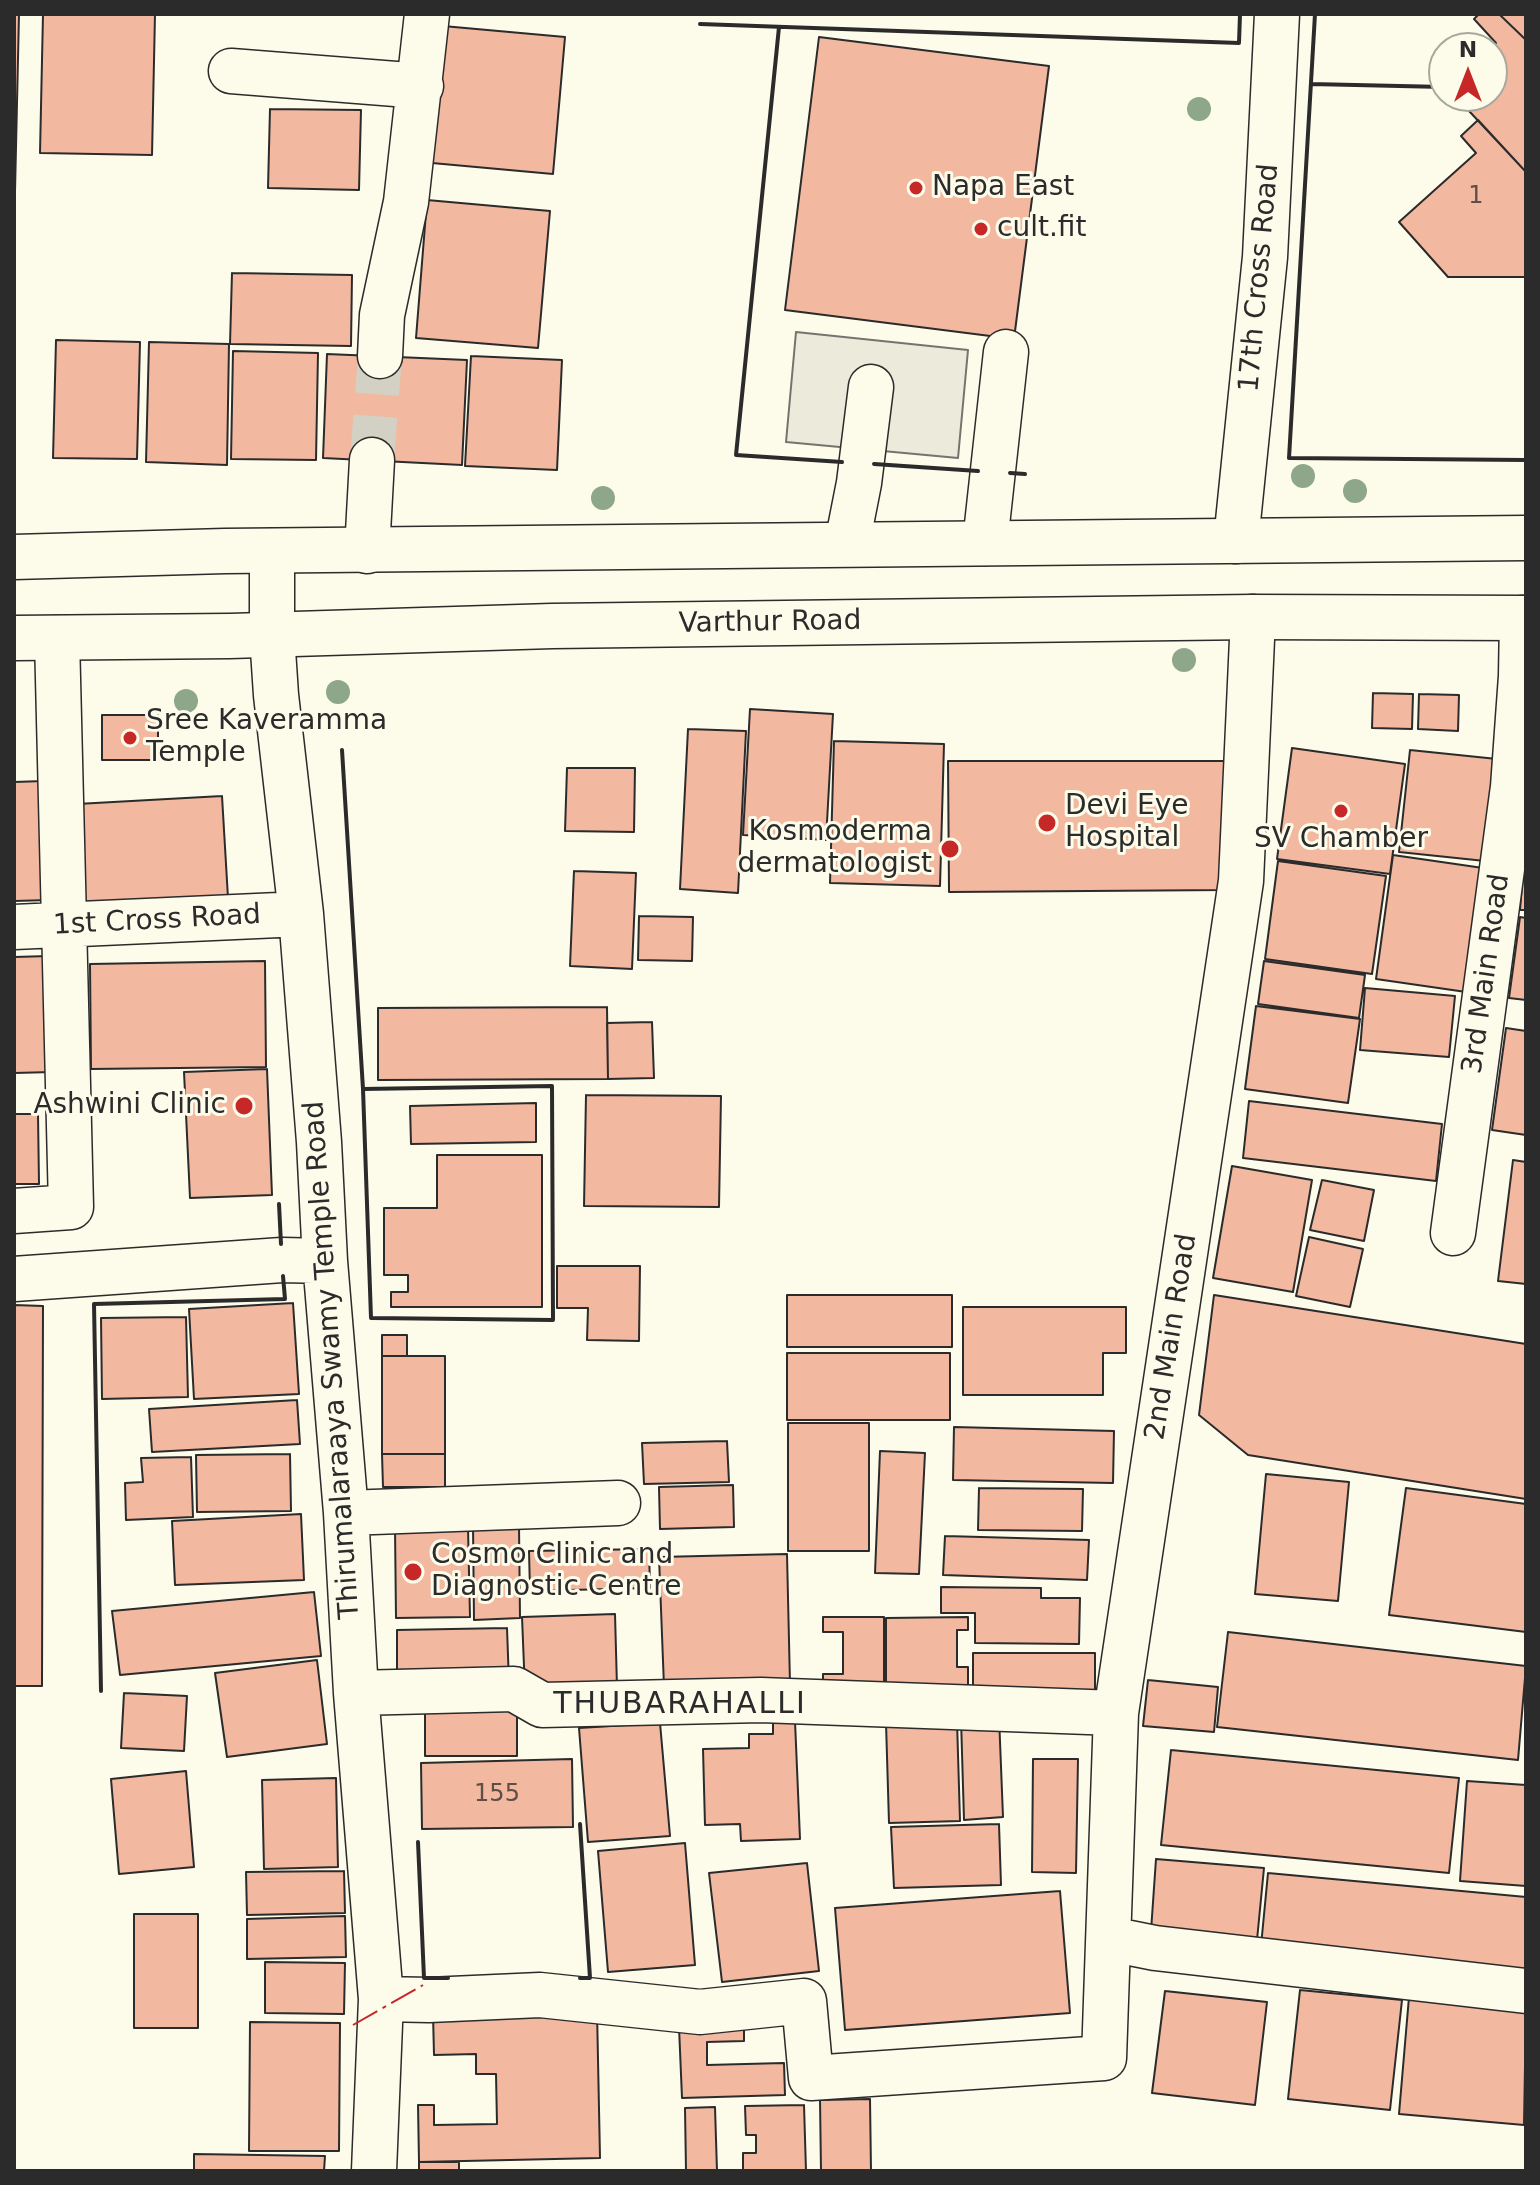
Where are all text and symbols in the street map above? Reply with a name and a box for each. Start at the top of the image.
north arrow [1428,32,1508,112]
text: N [1459,37,1477,62]
street label: 17th Cross Road [1233,162,1287,394]
place label: Napa East [932,171,1074,205]
marker: Napa East [907,179,925,197]
house number: 1 [1468,183,1484,211]
place label: cult.fit [997,212,1086,246]
marker: cult.fit [972,220,990,238]
street label: Varthur Road [678,605,862,641]
place label: Sree Kaveramma Temple [146,705,387,771]
marker: Sree Kaveramma Temple [121,729,139,747]
place label: Devi Eye Hospital [1065,790,1189,856]
marker: SV Chamber [1332,802,1350,820]
marker: Devi Eye Hospital [1036,812,1058,834]
place label: Kosmoderma dermatologist [737,816,932,882]
place label: SV Chamber [1254,823,1428,857]
marker: Kosmoderma dermatologist [939,838,961,860]
street label: 3rd Main Road [1456,872,1518,1076]
street label: 1st Cross Road [52,899,262,943]
place label: Ashwini Clinic [33,1089,226,1123]
marker: Ashwini Clinic [233,1095,255,1117]
street label: Thirumalaraaya Swamy Temple Road [298,1100,368,1620]
street label: 2nd Main Road [1139,1232,1205,1442]
place label: Cosmo Clinic and Diagnostic Centre [431,1539,681,1605]
marker: Cosmo Clinic and Diagnostic Centre [402,1561,424,1583]
district label: THUBARAHALLI [553,1687,807,1723]
house number: 155 [474,1781,520,1809]

